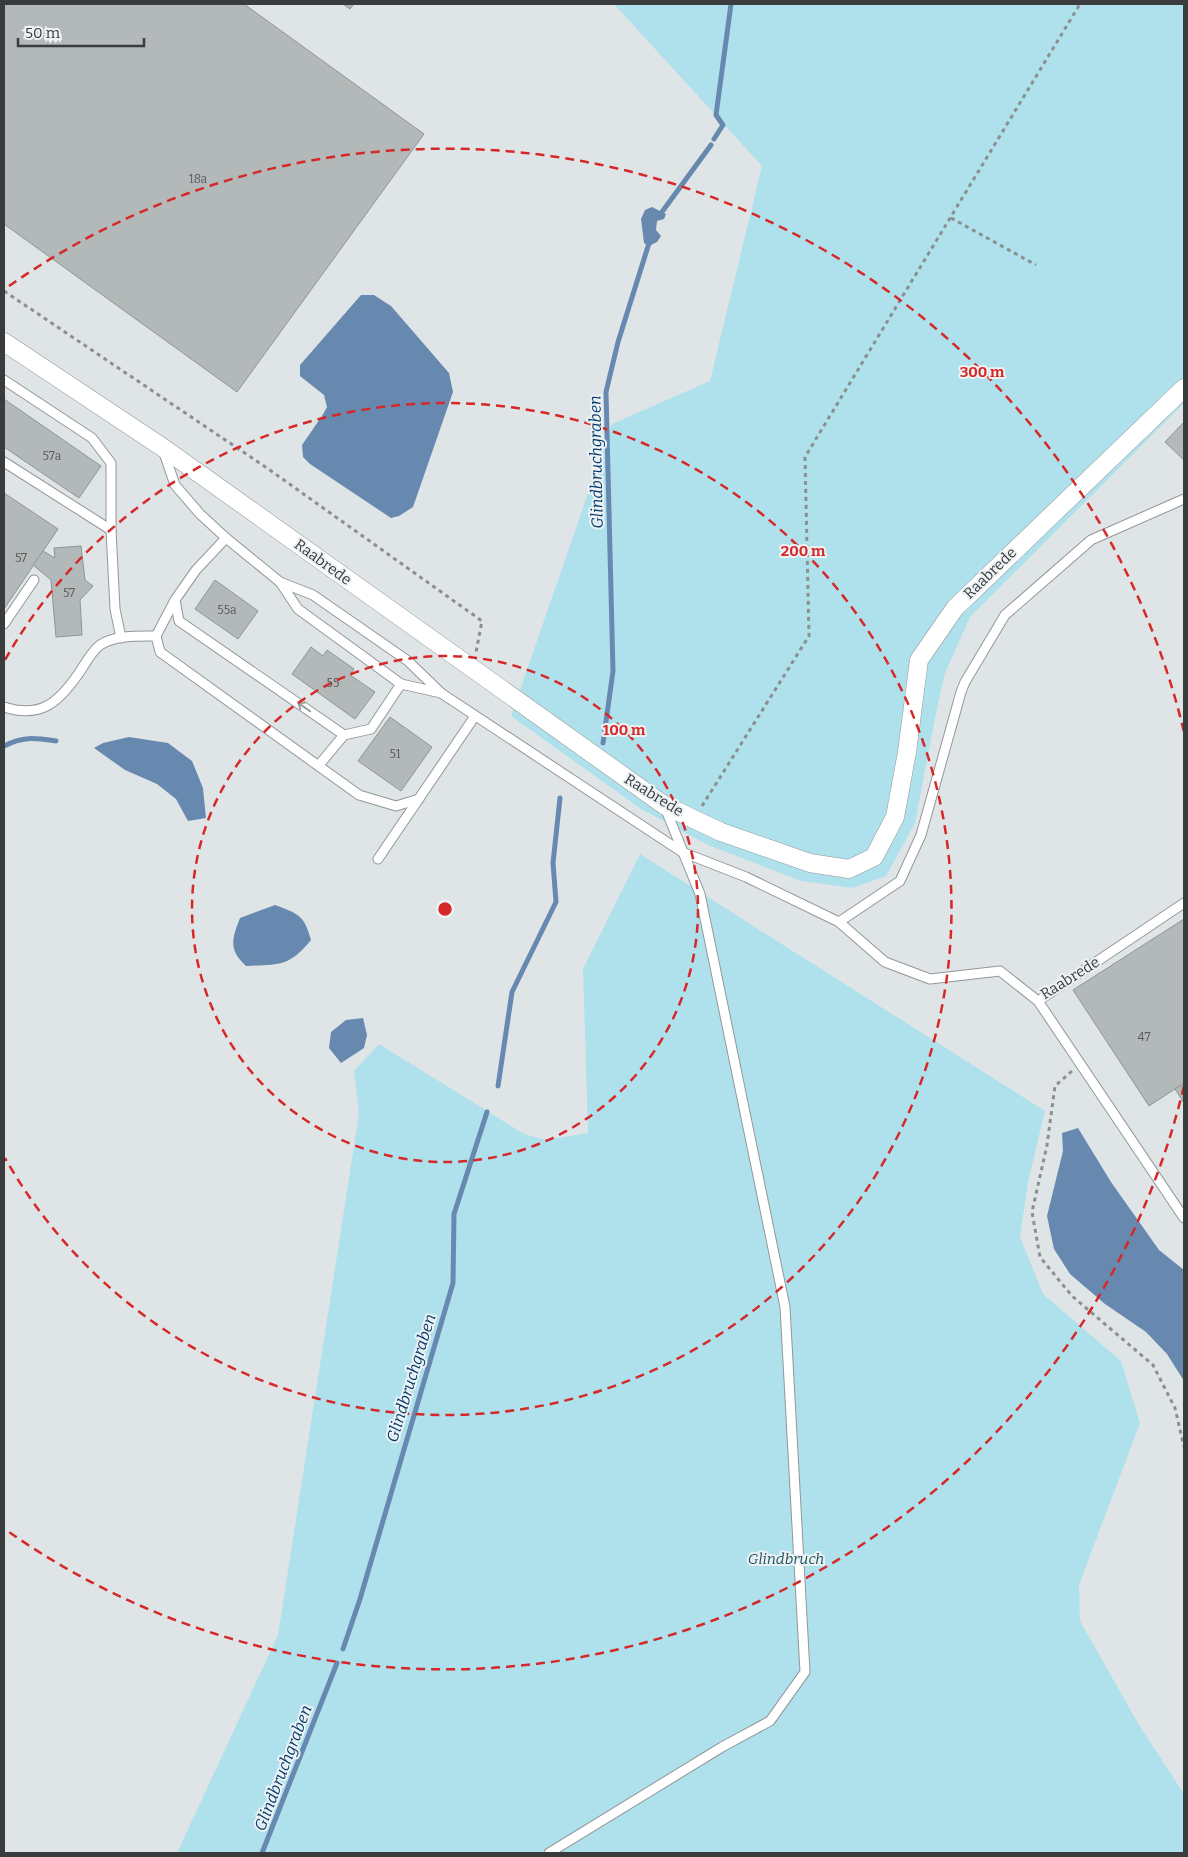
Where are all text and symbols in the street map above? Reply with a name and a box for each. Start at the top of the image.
scale bar [18,15,144,47]
text: 50 m [25,24,61,42]
house number: 18a [189,172,208,186]
text: 300 m [960,363,1005,381]
water label: Glindbruchgraben [585,395,607,529]
house number: 57a [43,449,62,463]
street label: Raabrede [291,535,355,589]
text: 200 m [781,542,826,560]
street label: Raabrede [960,543,1020,603]
house number: 57 [15,551,27,565]
house number: 57 [63,586,75,600]
house number: 55a [217,603,237,617]
house number: 55 [327,676,339,690]
one-way arrow [297,702,311,712]
text: 100 m [603,721,646,739]
house number: 51 [389,747,401,761]
street label: Raabrede [621,770,687,820]
centre of rings [436,900,454,918]
street label: Raabrede [1037,953,1103,1003]
house number: 47 [1138,1030,1150,1044]
water label: Glindbruchgraben [382,1312,440,1444]
park label: Glindbruch [748,1550,824,1568]
water label: Glindbruchgraben [250,1702,316,1834]

